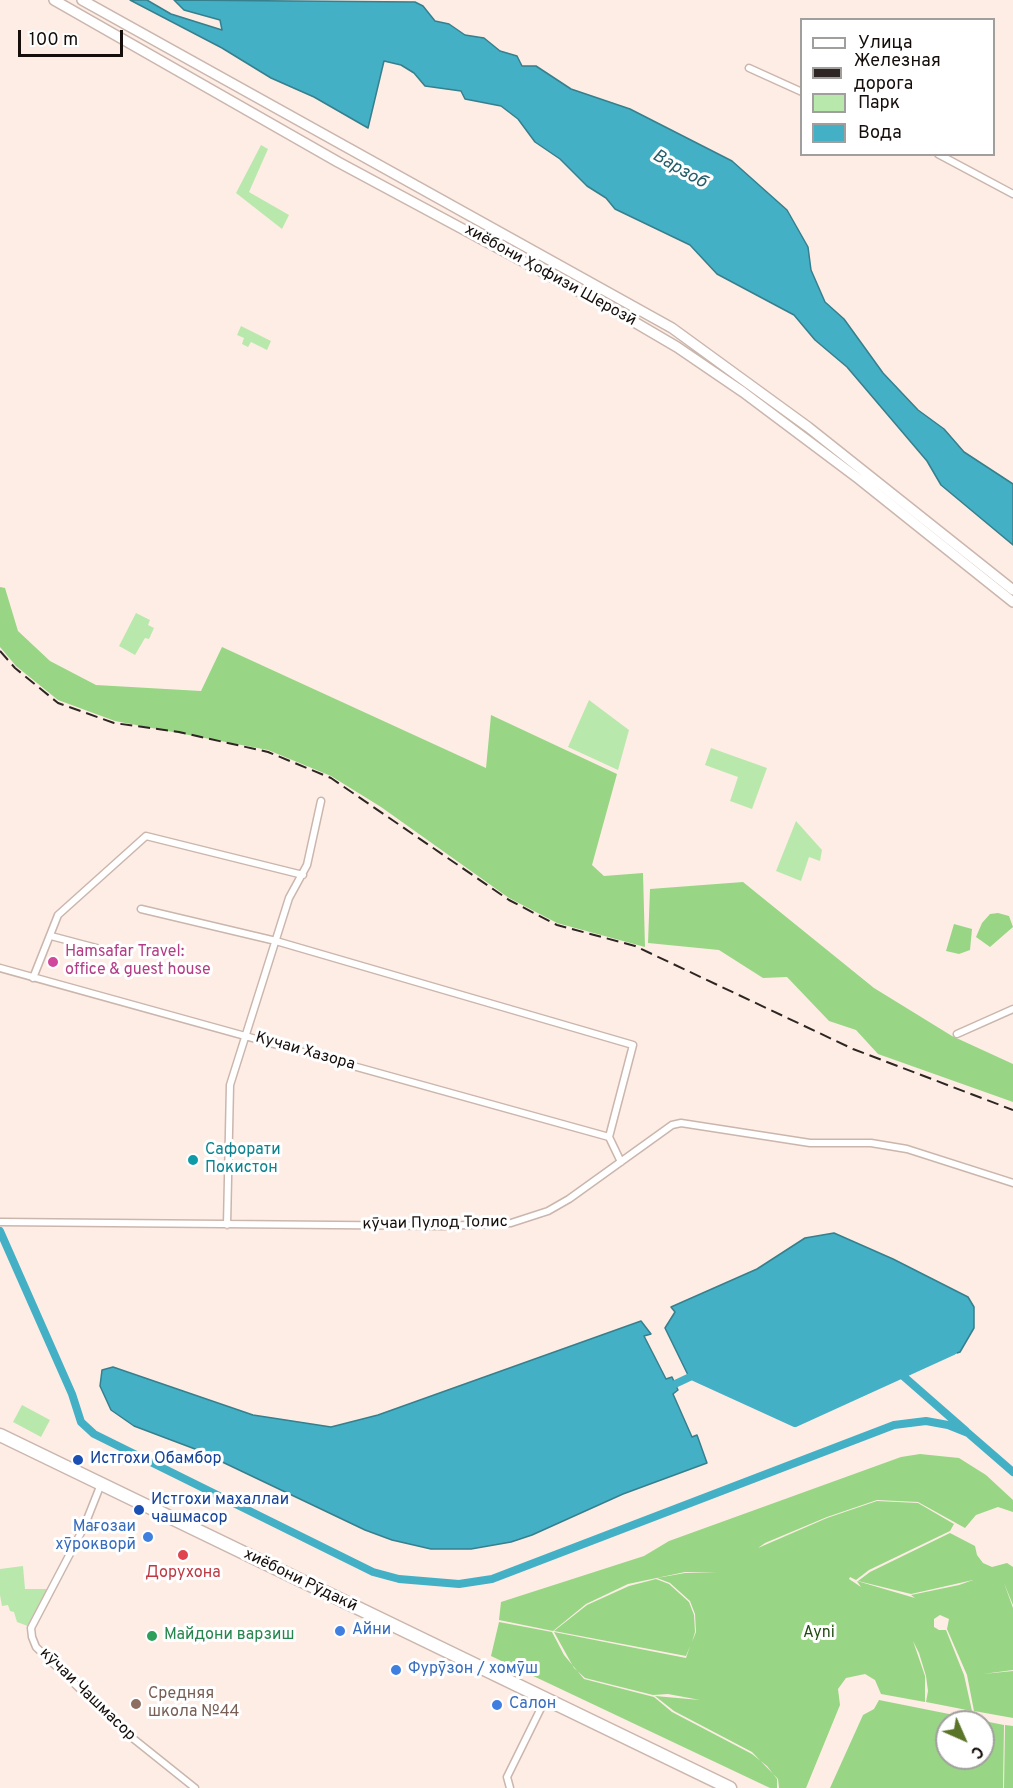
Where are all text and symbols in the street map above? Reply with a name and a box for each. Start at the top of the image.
scale bar [21,18,126,56]
legend [800,18,995,156]
text: 100 m [29,29,78,52]
text: Улица [858,32,912,55]
text: Железная дорога [854,50,941,96]
text: Парк [858,92,900,115]
text: Вода [858,122,902,145]
water label: Варзоб [648,146,710,194]
street label: хиёбони Ҳофизи Шерозӣ [461,221,639,331]
place label: Hamsafar Travel: office & guest house [65,943,211,981]
marker: Hamsafar Travel: office & guest house [46,955,60,969]
street label: Кучаи Хазора [253,1029,357,1075]
place label: Сафорати Покистон [205,1141,281,1179]
marker: Сафорати Покистон [186,1153,200,1167]
street label: кӯчаи Пулод Толис [362,1213,508,1235]
place label: Истгохи Обамбор [90,1450,222,1470]
marker: Истгохи Обамбор [71,1453,85,1467]
place label: Истгохи махаллаи чашмасор [151,1491,289,1529]
marker: Истгохи махаллаи чашмасор [132,1503,146,1517]
place label: Мағозаи хӯрокворӣ [55,1518,136,1556]
marker: Мағозаи хӯрокворӣ [141,1530,155,1544]
street label: хиёбони Рӯдакӣ [240,1545,360,1617]
marker: Дорухона [176,1548,190,1562]
place label: Дорухона [145,1564,221,1584]
place label: Айни [352,1621,391,1641]
marker: Айни [333,1624,347,1638]
park label: Ayni [803,1624,835,1644]
place label: Майдони варзиш [164,1626,294,1646]
marker: Майдони варзиш [145,1629,159,1643]
street label: кӯчаи Чашмасор [35,1644,139,1746]
place label: Фурӯзон / хомӯш [408,1660,538,1680]
marker: Фурӯзон / хомӯш [389,1663,403,1677]
place label: Средняя школа №44 [148,1685,240,1723]
place label: Салон [509,1695,556,1715]
marker: Средняя школа №44 [129,1697,143,1711]
marker: Салон [490,1698,504,1712]
north arrow [935,1710,995,1770]
text: С [966,1741,987,1762]

